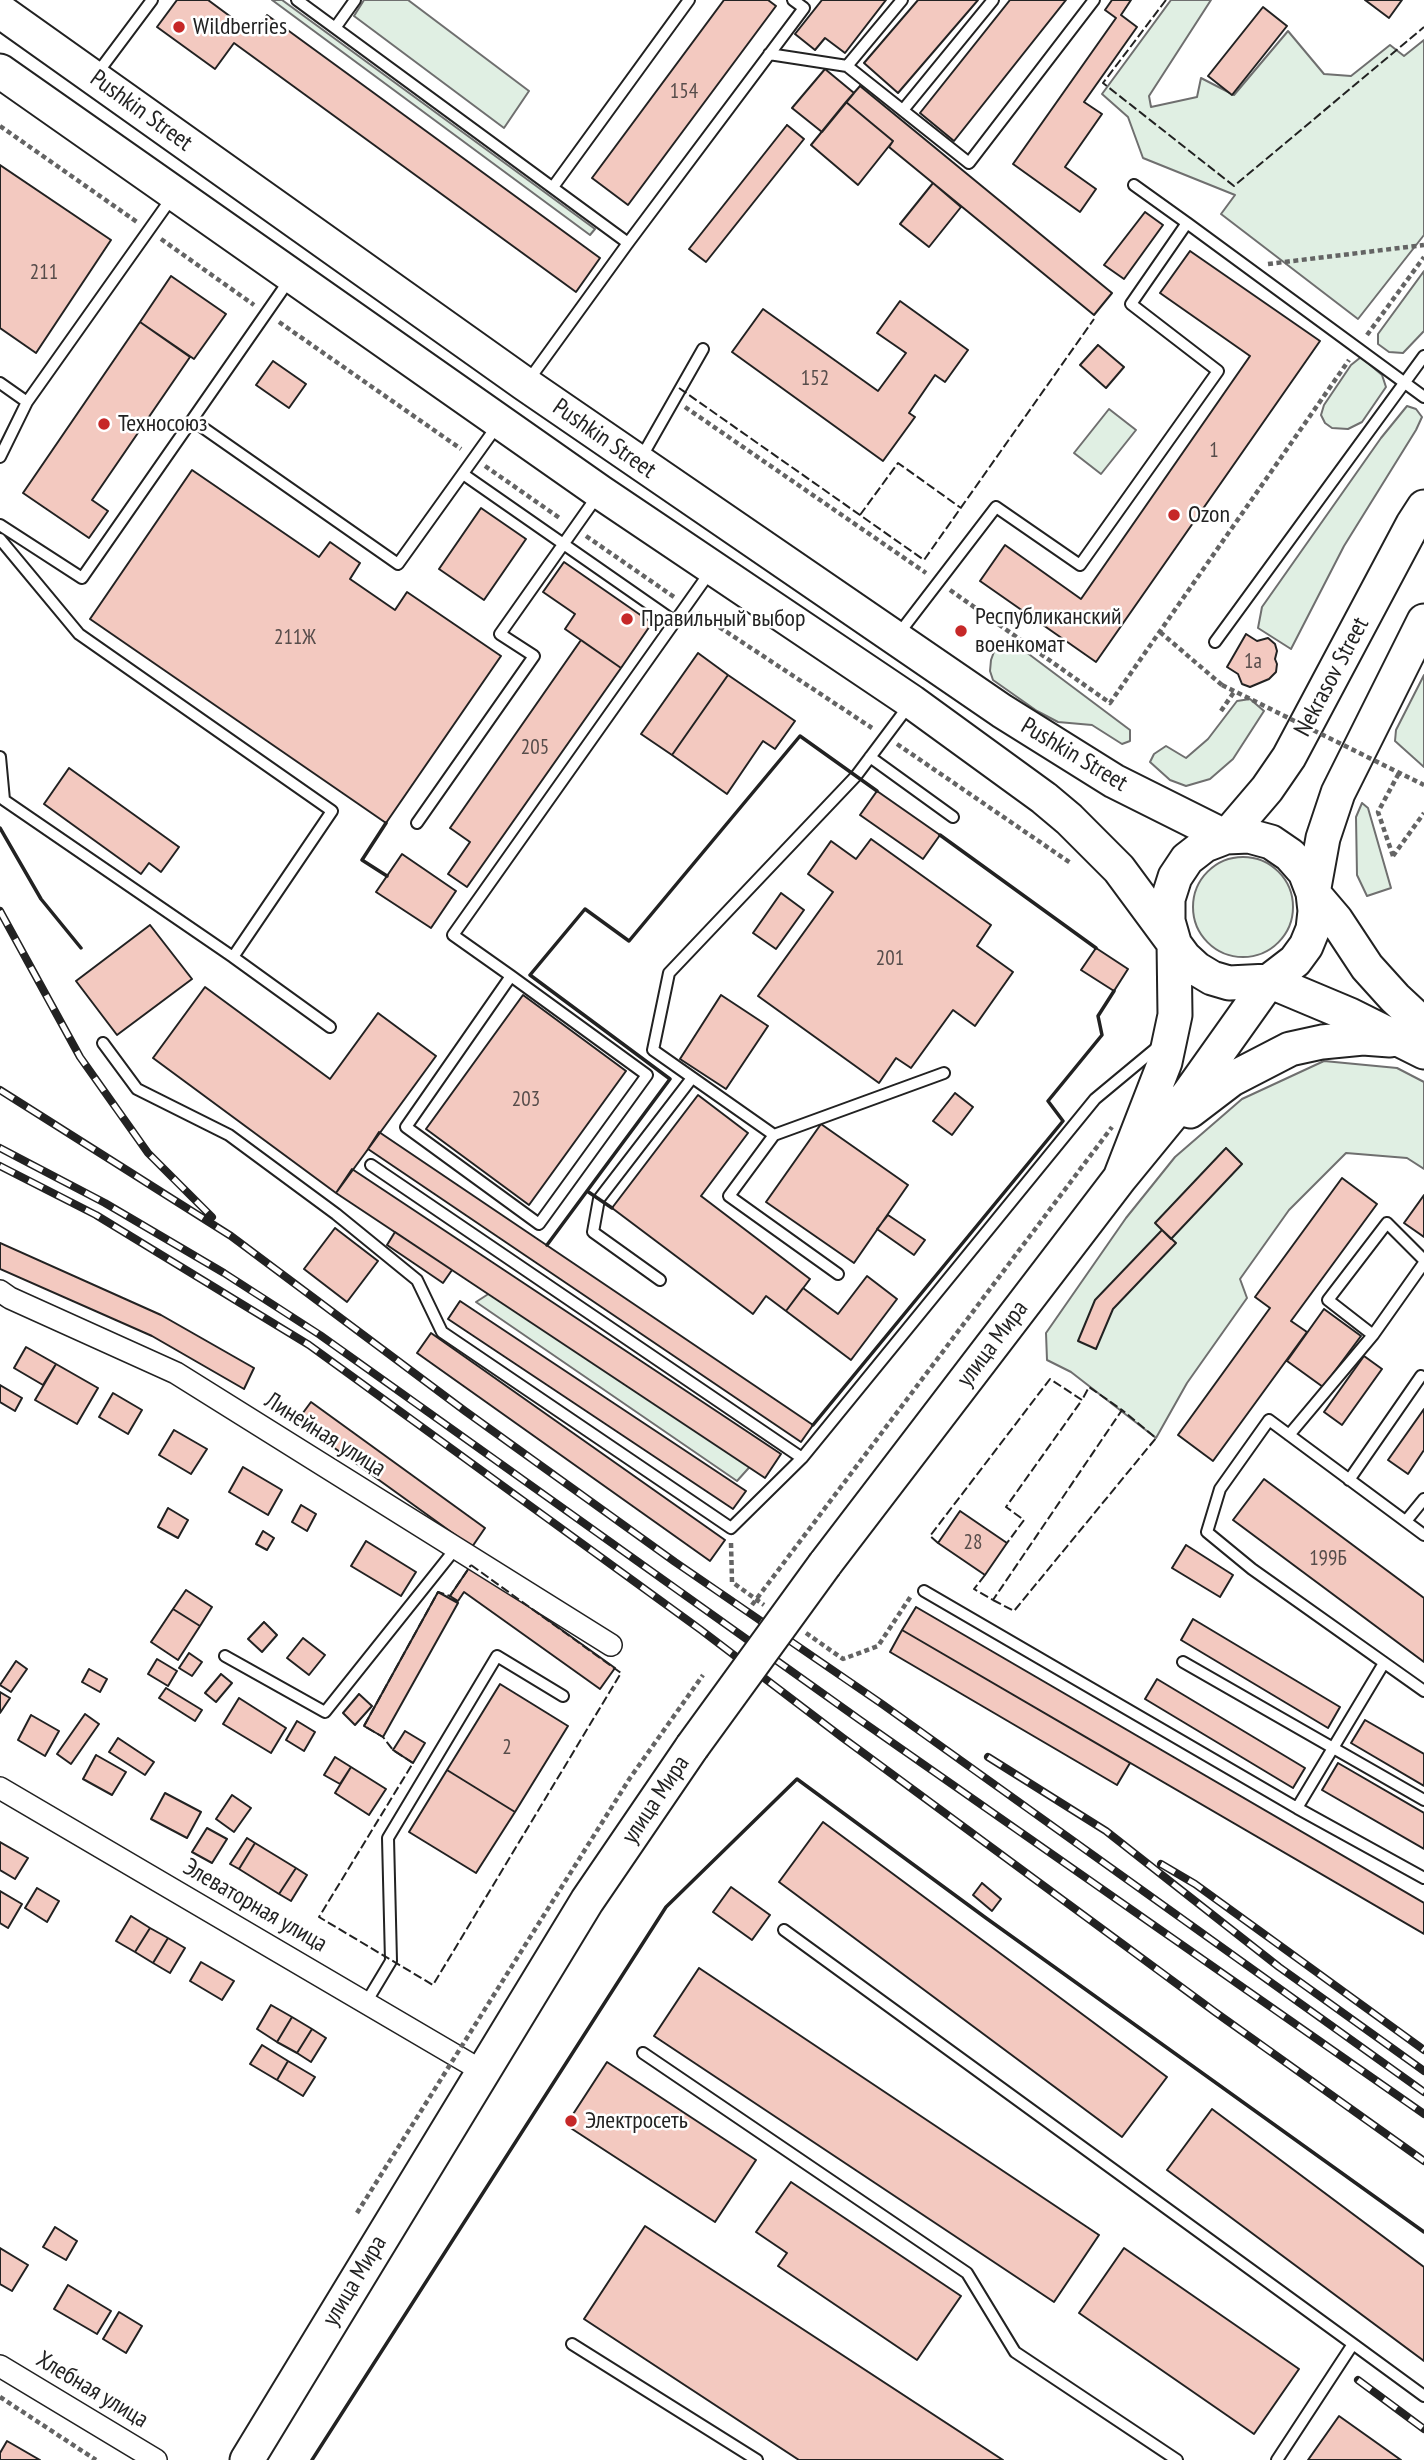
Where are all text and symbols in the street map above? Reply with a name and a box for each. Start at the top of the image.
place label: Wildberries [193,13,287,41]
marker: Wildberries [171,19,187,35]
street label: Pushkin Street [84,64,198,158]
house number: 154 [670,79,698,105]
house number: 211 [30,260,58,286]
house number: 152 [801,366,829,392]
street label: Pushkin Street [547,393,661,485]
place label: Техносоюз [118,410,207,438]
marker: Техносоюз [96,416,112,432]
house number: 1 [1209,438,1219,464]
place label: Ozon [1188,501,1230,529]
marker: Ozon [1166,507,1182,523]
place label: Республиканский военкомат [975,603,1122,659]
place label: Правильный выбор [641,605,805,633]
marker: Правильный выбор [619,611,635,627]
street label: Nekrasov Street [1289,613,1375,741]
marker: Республиканский военкомат [953,623,969,639]
house number: 211Ж [274,625,316,651]
house number: 1а [1244,649,1262,675]
street label: Pushkin Street [1016,712,1132,798]
house number: 205 [521,735,549,761]
house number: 201 [876,946,904,972]
house number: 203 [512,1087,540,1113]
street label: улица Мира [951,1295,1035,1393]
street label: Линейная улица [259,1386,391,1484]
house number: 28 [964,1530,982,1556]
house number: 199Б [1309,1546,1347,1572]
house number: 2 [502,1735,512,1761]
street label: улица Мира [616,1750,696,1850]
street label: Элеваторная улица [178,1853,332,1959]
place label: Электросеть [585,2107,688,2135]
marker: Электросеть [563,2113,579,2129]
street label: улица Мира [317,2231,393,2331]
street label: Хлебная улица [31,2345,153,2435]

